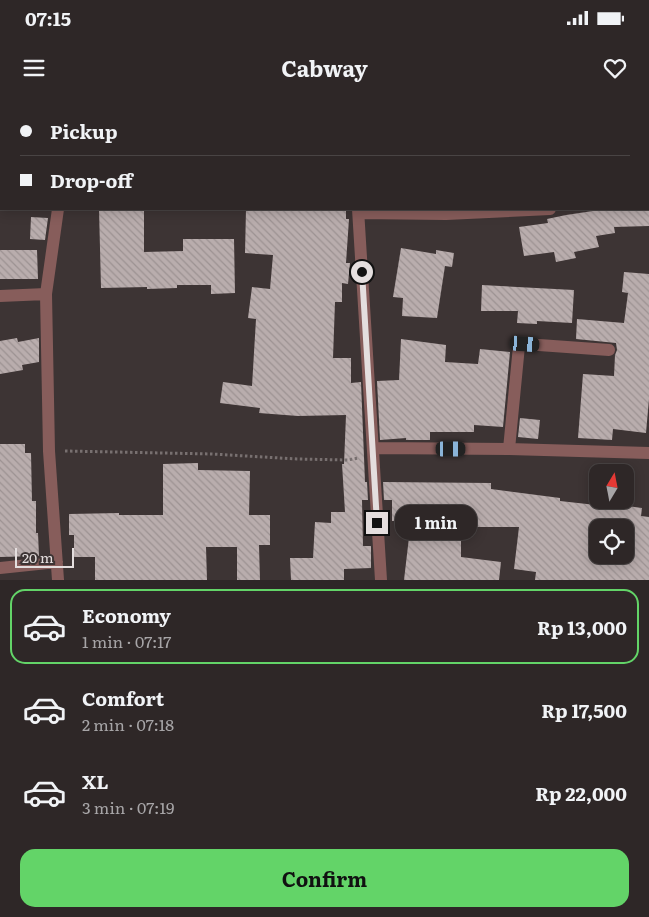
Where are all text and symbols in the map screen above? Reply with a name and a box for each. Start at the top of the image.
text: 07:15 [25,4,71,32]
text: Cabway [281,51,368,84]
icon: menu [20,54,48,82]
icon: heart [601,54,629,82]
text: Pickup [50,117,118,145]
text: Drop-off [50,166,133,194]
route start [351,261,373,283]
car [509,335,540,353]
car [436,442,466,457]
north arrow [589,464,634,509]
map controls [589,464,634,564]
callout: 1 min [394,506,477,540]
text: 1 min [415,510,457,534]
route end [366,512,388,534]
button: locate [589,519,634,564]
scale bar [15,544,74,568]
text: 20 m [22,547,54,567]
text: Economy [82,601,171,629]
icon: car [22,604,67,649]
text: Rp 13,000 [537,613,627,641]
text: 1 min · 07:17 [82,629,171,653]
text: Comfort [82,684,164,712]
icon: car [22,687,67,732]
text: Rp 17,500 [541,696,627,724]
text: 2 min · 07:18 [82,712,174,736]
text: XL [82,767,109,795]
icon: car [22,770,67,815]
text: Rp 22,000 [535,779,627,807]
text: 3 min · 07:19 [82,795,174,819]
button: Confirm [20,849,629,907]

